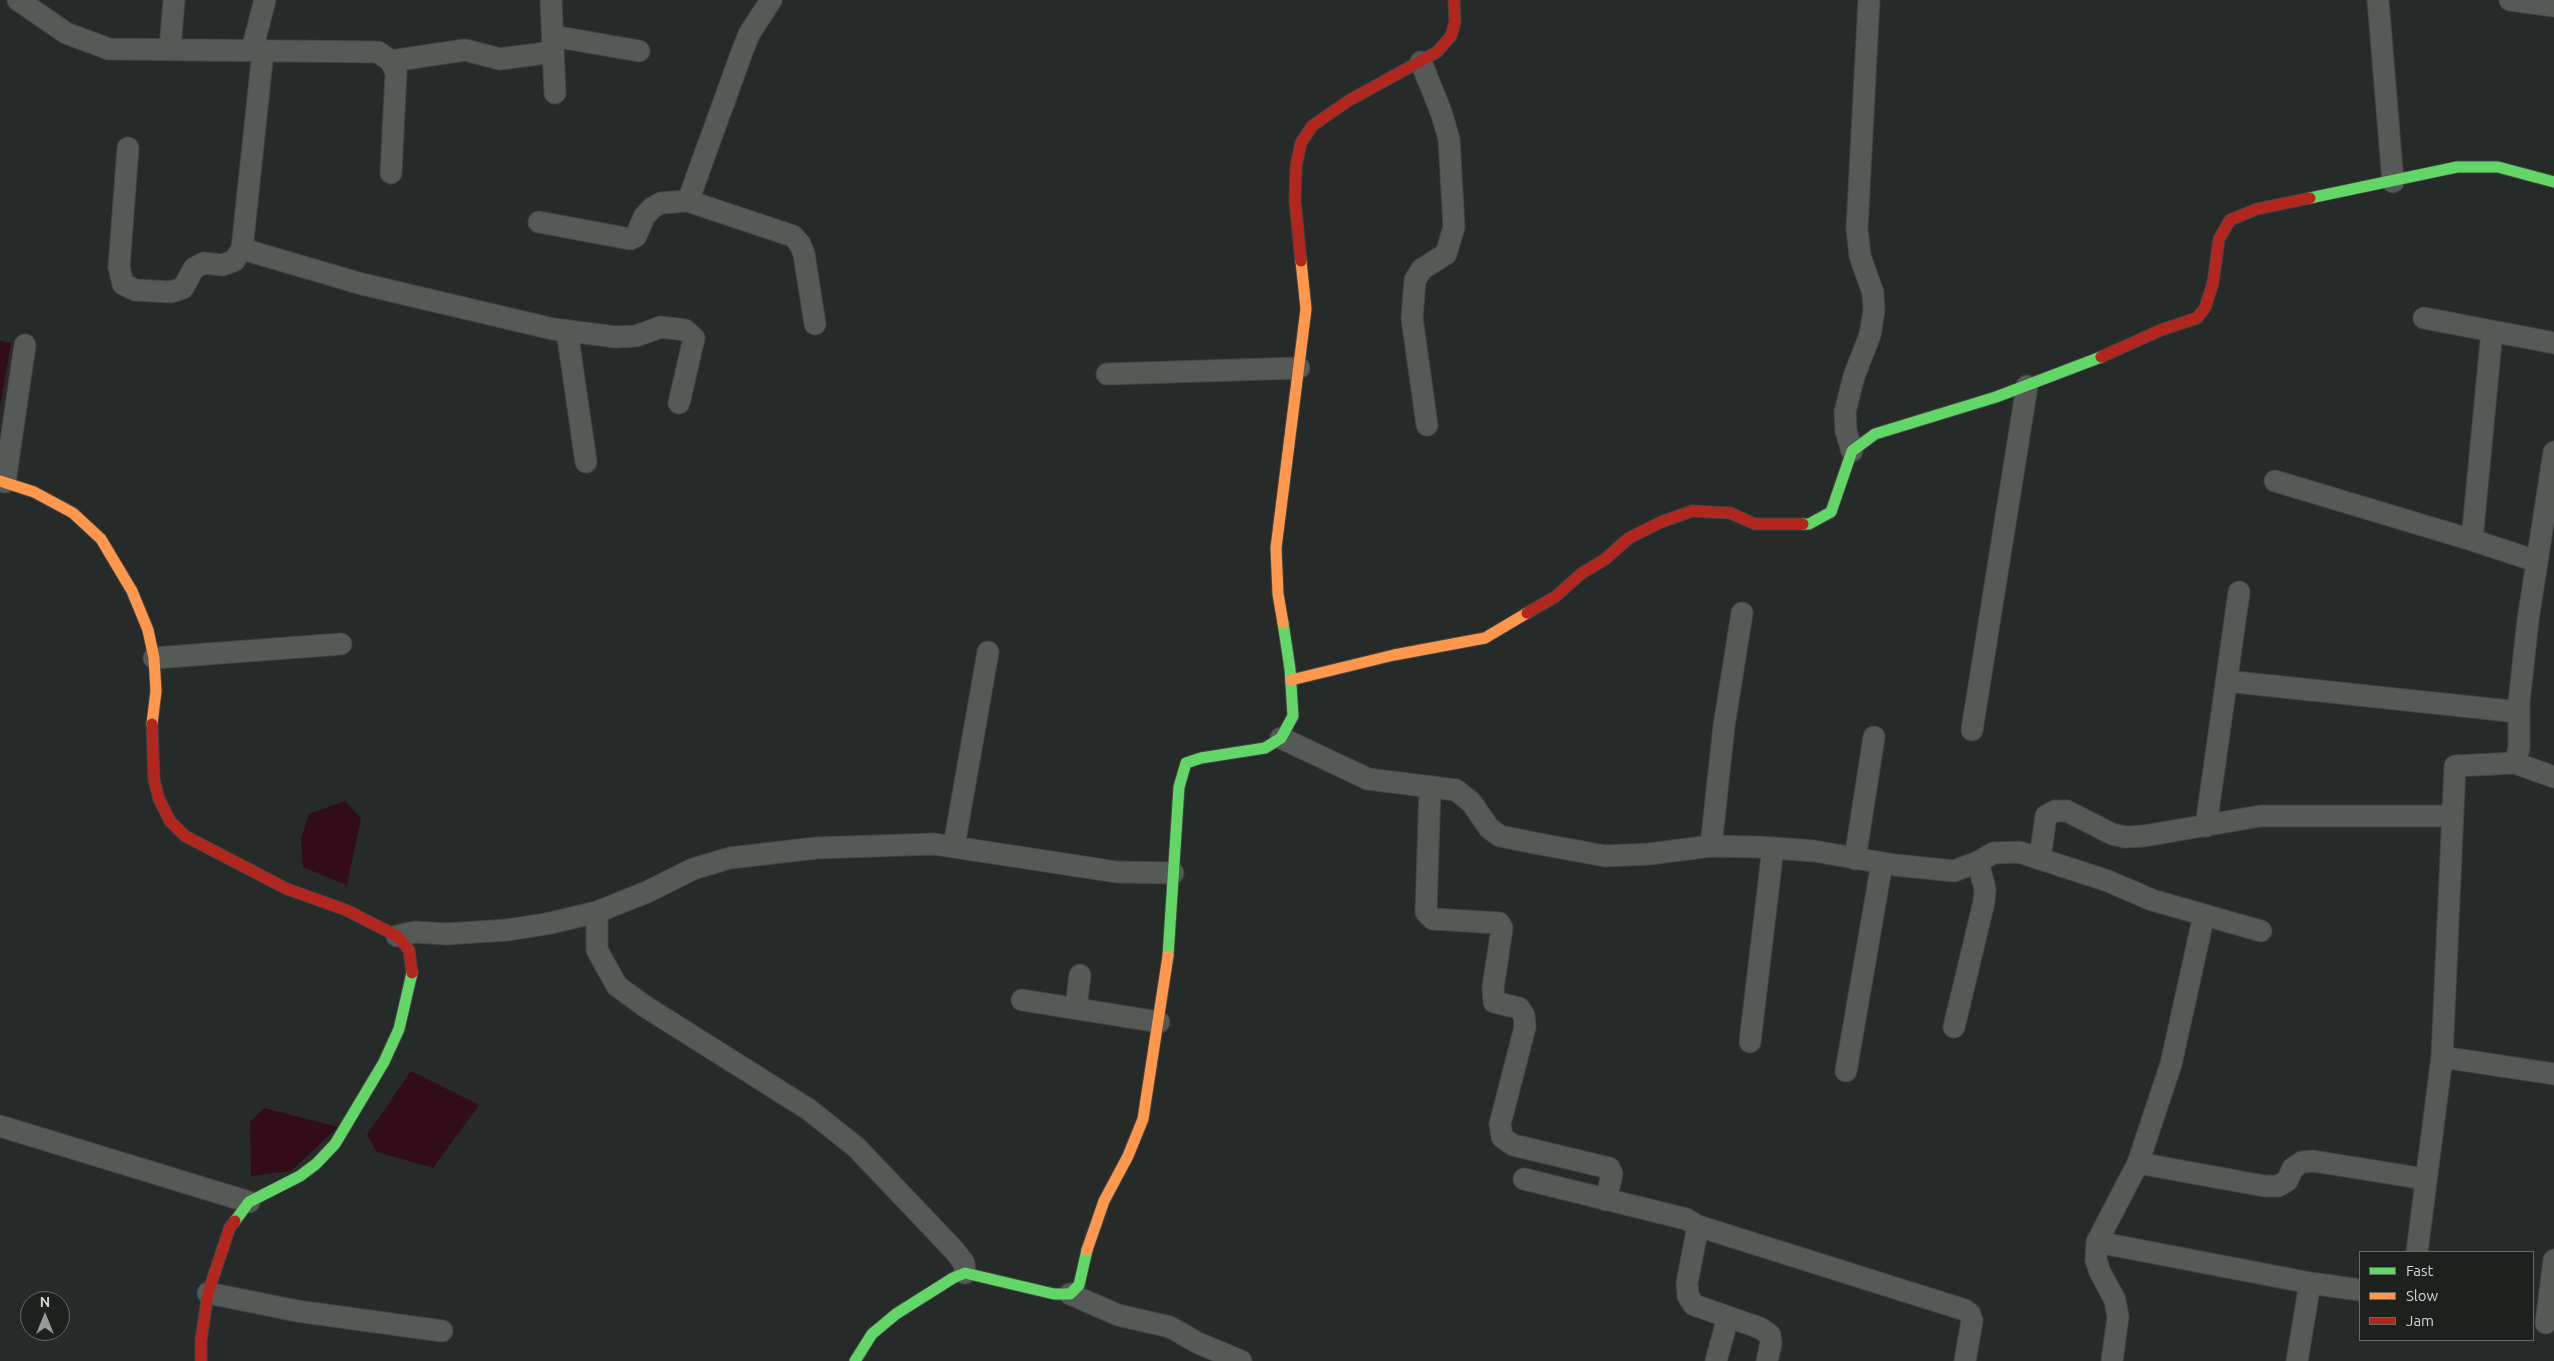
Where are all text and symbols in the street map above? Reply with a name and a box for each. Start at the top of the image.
legend [2359,1251,2534,1341]
text: Fast [2406,1262,2433,1279]
text: Slow [2406,1287,2438,1304]
north arrow [20,1291,70,1341]
text: N [40,1294,50,1310]
text: Jam [2406,1312,2434,1329]

